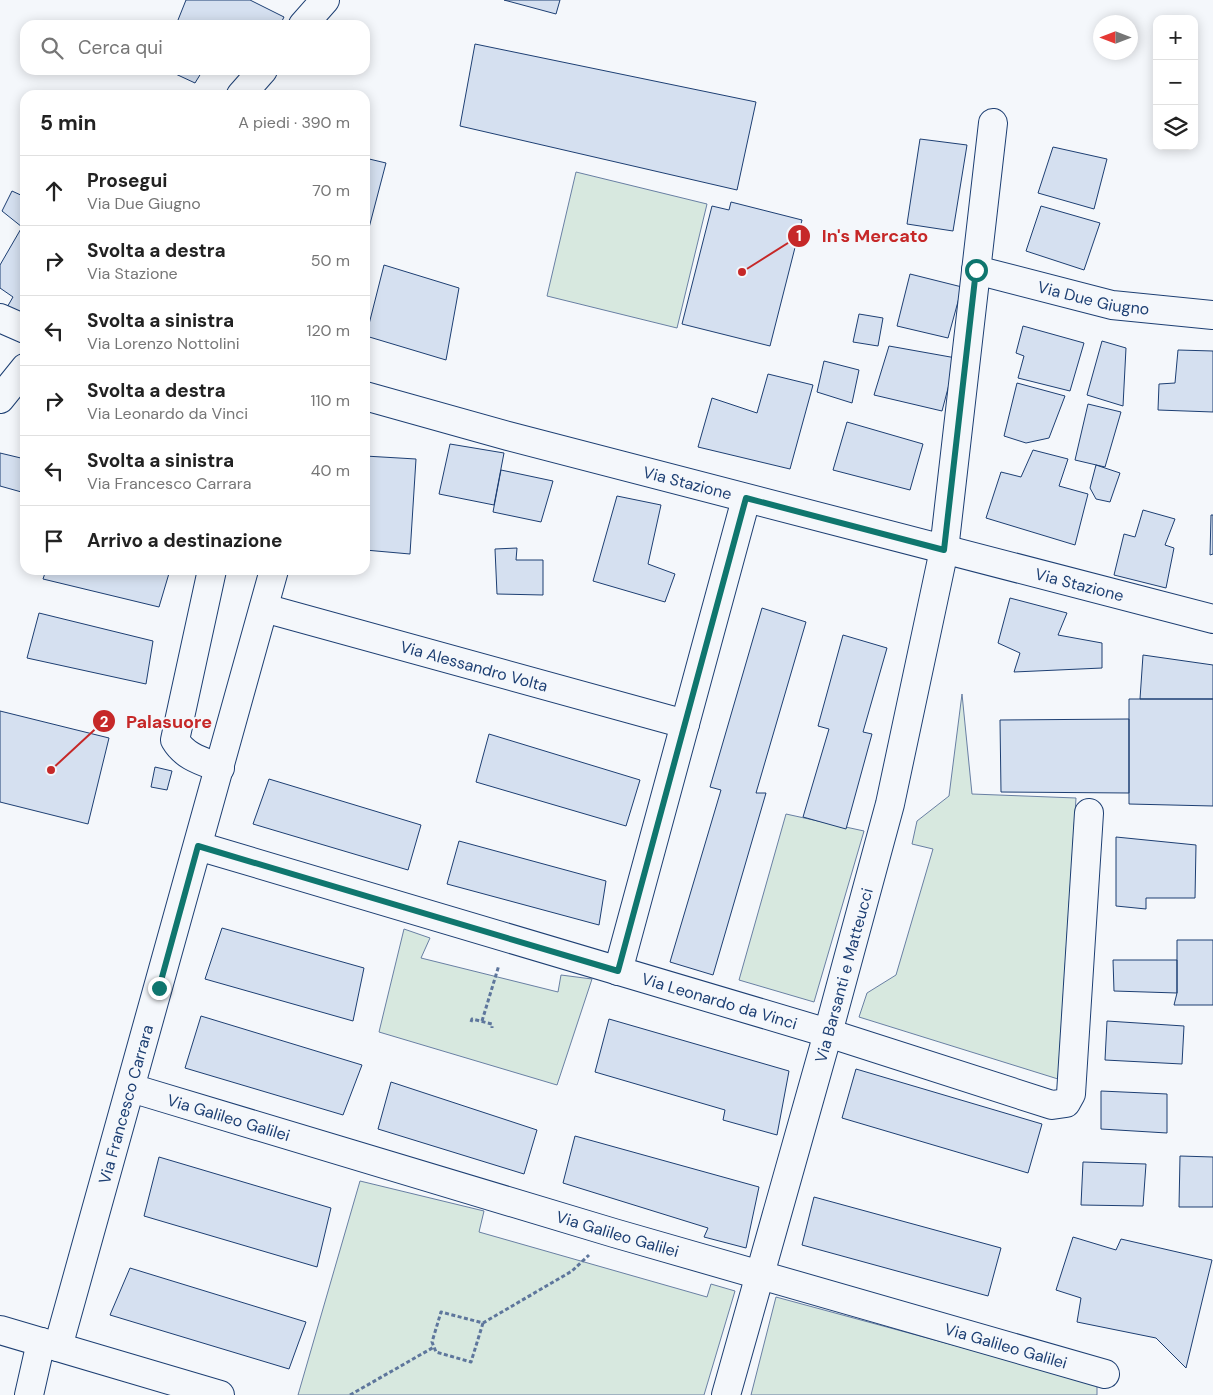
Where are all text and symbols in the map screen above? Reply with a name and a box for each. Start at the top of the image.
north arrow [1093,15,1138,60]
map controls [1153,15,1198,150]
button: + [1153,15,1198,60]
search box [20,20,370,75]
icon: search [38,34,66,62]
text: Cerca qui [78,35,163,60]
button: − [1153,60,1198,105]
button: layers [1153,105,1198,150]
text: 5 min [40,109,96,137]
text: A piedi · 390 m [238,112,350,133]
text: Prosegui [87,168,167,193]
icon: ahead [40,177,68,205]
text: 70 m [312,180,350,201]
text: Via Due Giugno [87,193,201,214]
callout: In's Mercato [787,219,938,252]
text: In's Mercato [822,224,928,248]
text: 1 [796,226,802,246]
text: Svolta a destra [87,238,226,263]
icon: right [40,247,68,275]
text: 50 m [311,250,350,271]
route start [965,259,988,282]
text: Via Stazione [87,263,178,284]
street label: Via Due Giugno [1035,276,1150,320]
text: Svolta a sinistra [87,308,234,333]
icon: left [40,317,68,345]
text: 120 m [306,320,350,341]
text: Via Lorenzo Nottolini [87,333,240,354]
text: Svolta a destra [87,378,226,403]
icon: right [40,387,68,415]
text: 110 m [311,390,350,411]
text: Via Leonardo da Vinci [87,403,248,424]
text: Svolta a sinistra [87,448,234,473]
icon: left [40,457,68,485]
text: 40 m [311,460,350,481]
street label: Via Stazione [641,462,734,505]
text: Via Francesco Carrara [87,473,251,494]
icon: arrive [40,527,68,555]
text: Arrivo a destinazione [87,528,282,553]
street label: Via Stazione [1033,563,1126,606]
street label: Via Alessandro Volta [398,636,550,697]
callout: Palasuore [91,705,222,738]
text: Palasuore [126,710,212,734]
text: 2 [100,712,109,732]
street label: Via Barsanti e Matteucci [810,886,878,1065]
street label: Via Leonardo da Vinci [639,968,800,1034]
route end [148,977,171,1000]
street label: Via Francesco Carrara [94,1022,158,1186]
street label: Via Galileo Galilei [165,1089,292,1146]
street label: Via Galileo Galilei [554,1206,681,1262]
street label: Via Galileo Galilei [942,1318,1070,1374]

